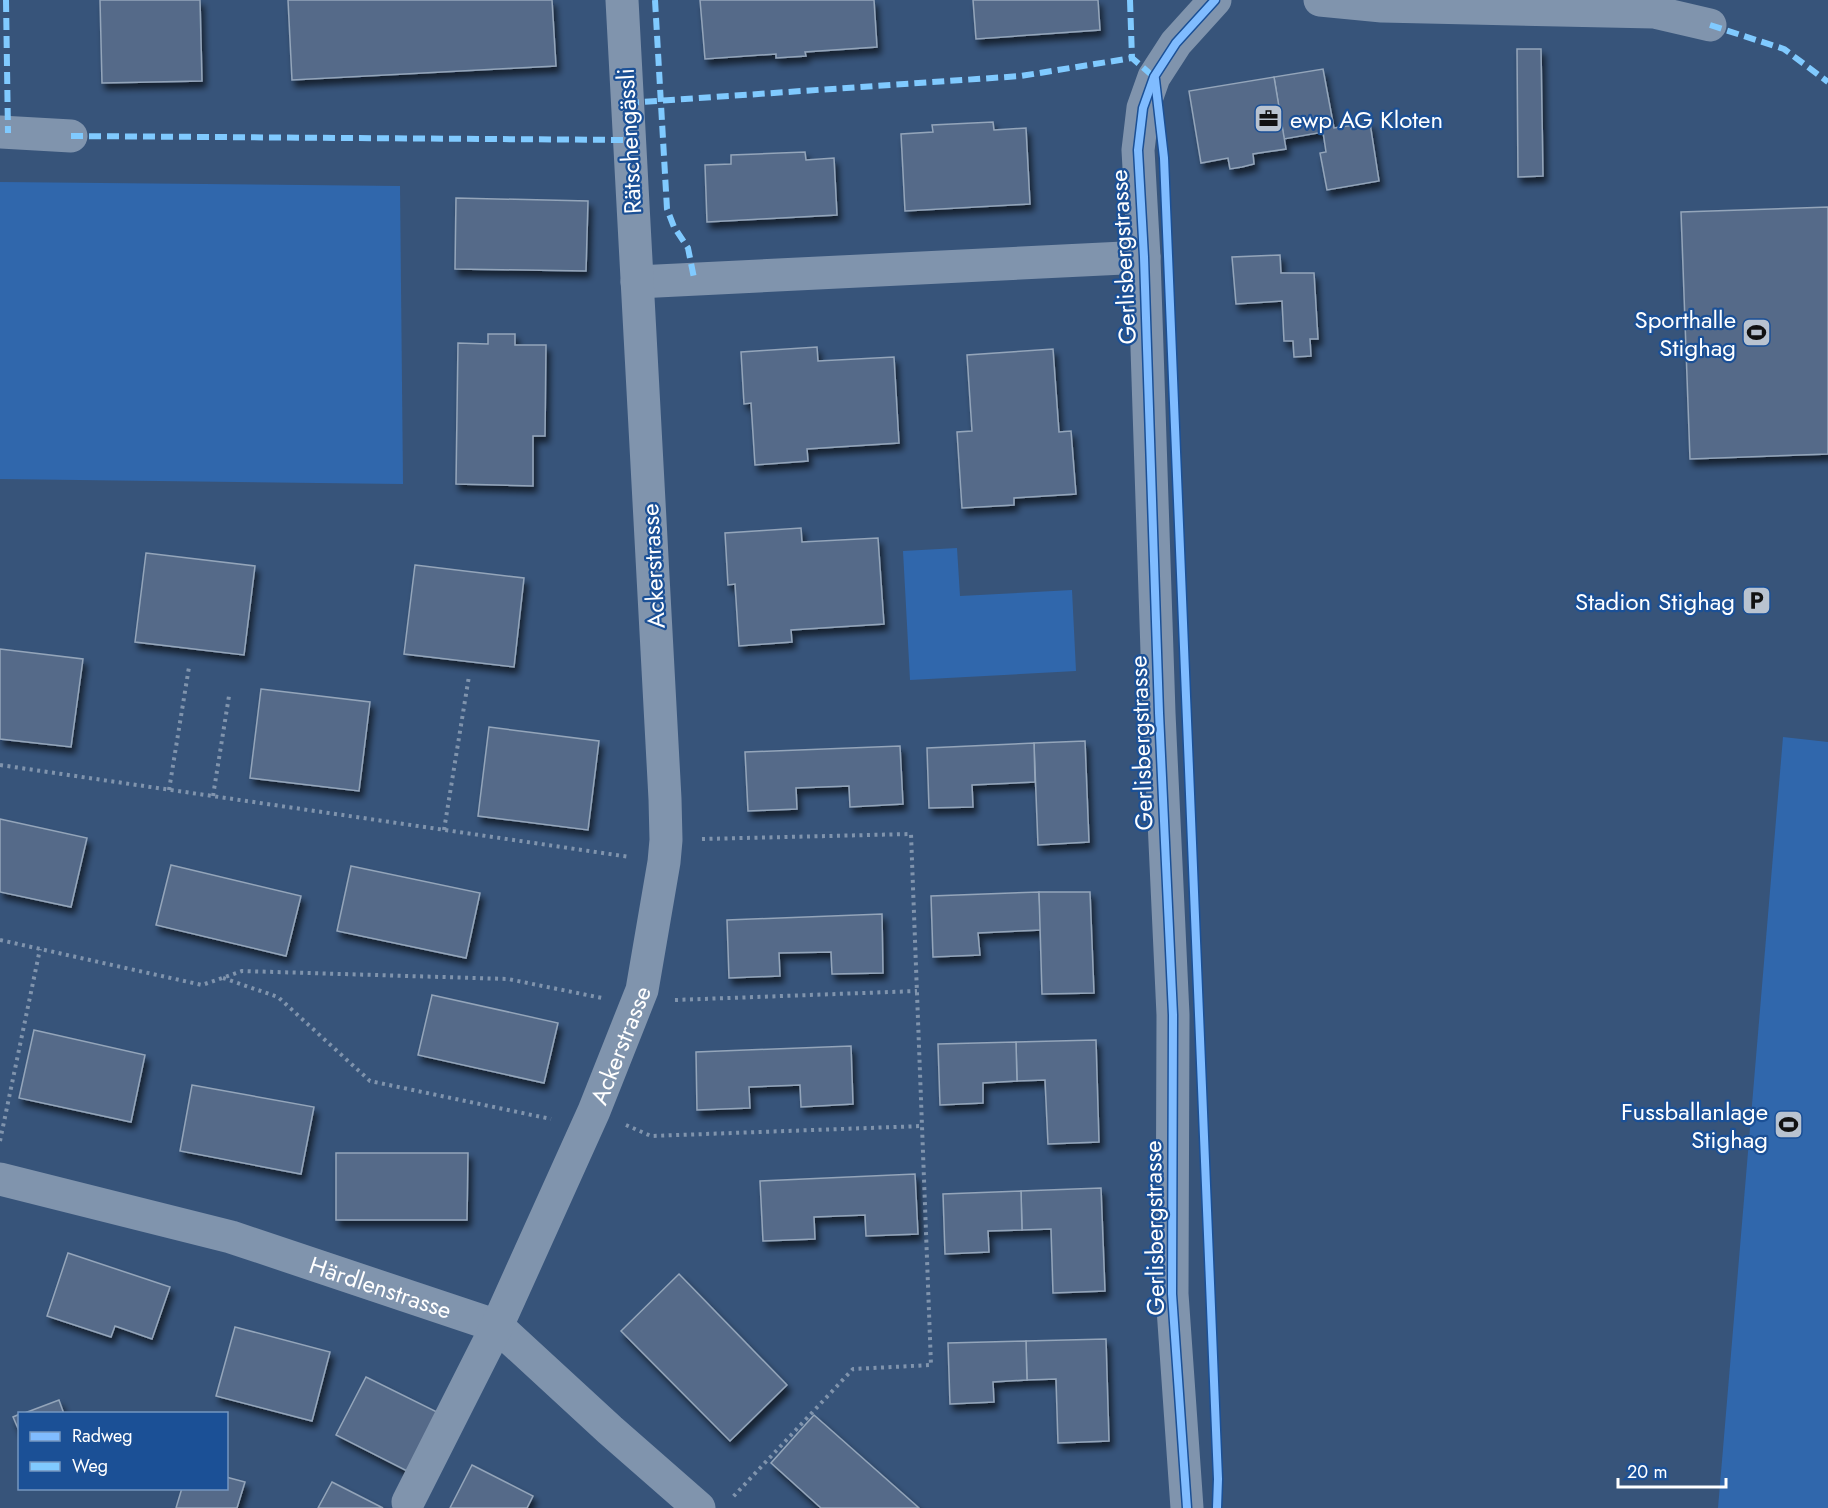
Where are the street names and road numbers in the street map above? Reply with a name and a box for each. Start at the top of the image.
street label: Rätschengässli [608,67,650,215]
street label: Gerlisbergstrasse [1101,169,1145,345]
street label: Ackerstrasse [632,503,674,629]
street label: Gerlisbergstrasse [1120,655,1162,831]
street label: Ackerstrasse [581,980,659,1110]
street label: Gerlisbergstrasse [1135,1140,1173,1316]
street label: Härdlenstrasse [305,1247,457,1327]

